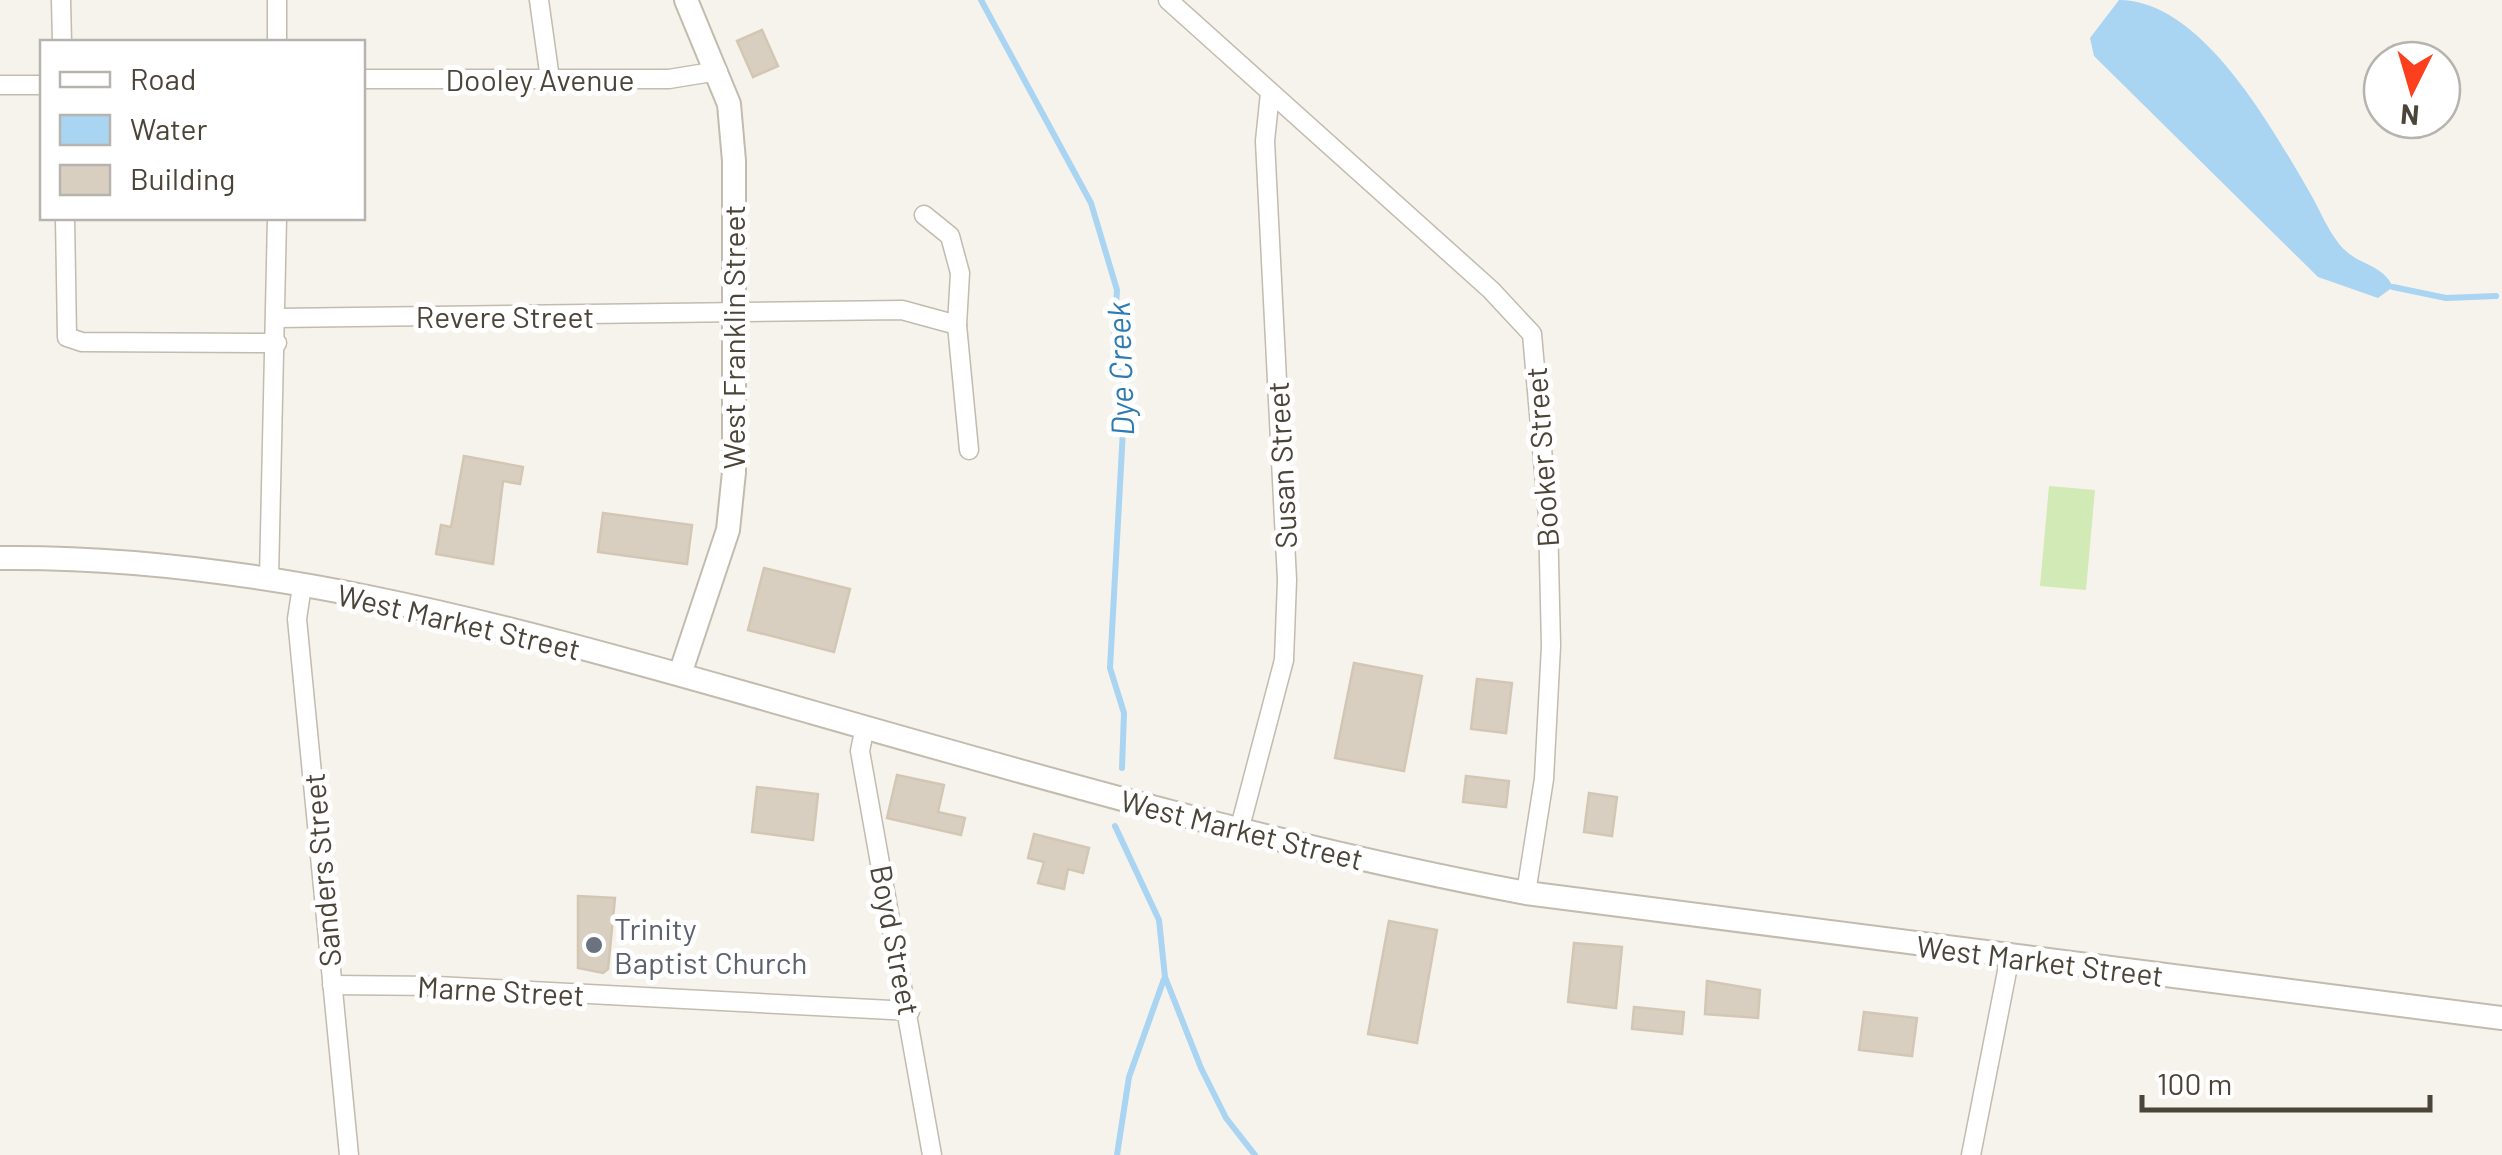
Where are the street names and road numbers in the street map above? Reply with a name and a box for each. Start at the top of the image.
street label: Dooley Avenue [446,61,634,97]
street label: West Franklin Street [715,205,751,469]
street label: Revere Street [416,298,594,334]
street label: Booker Street [1517,366,1565,548]
street label: Susan Street [1259,380,1303,550]
street label: West Market Street [334,575,584,667]
street label: Sanders Street [295,772,347,968]
street label: West Market Street [1117,781,1367,877]
street label: Boyd Street [864,862,928,1018]
street label: West Market Street [1914,927,2166,993]
street label: Marne Street [416,968,586,1012]

